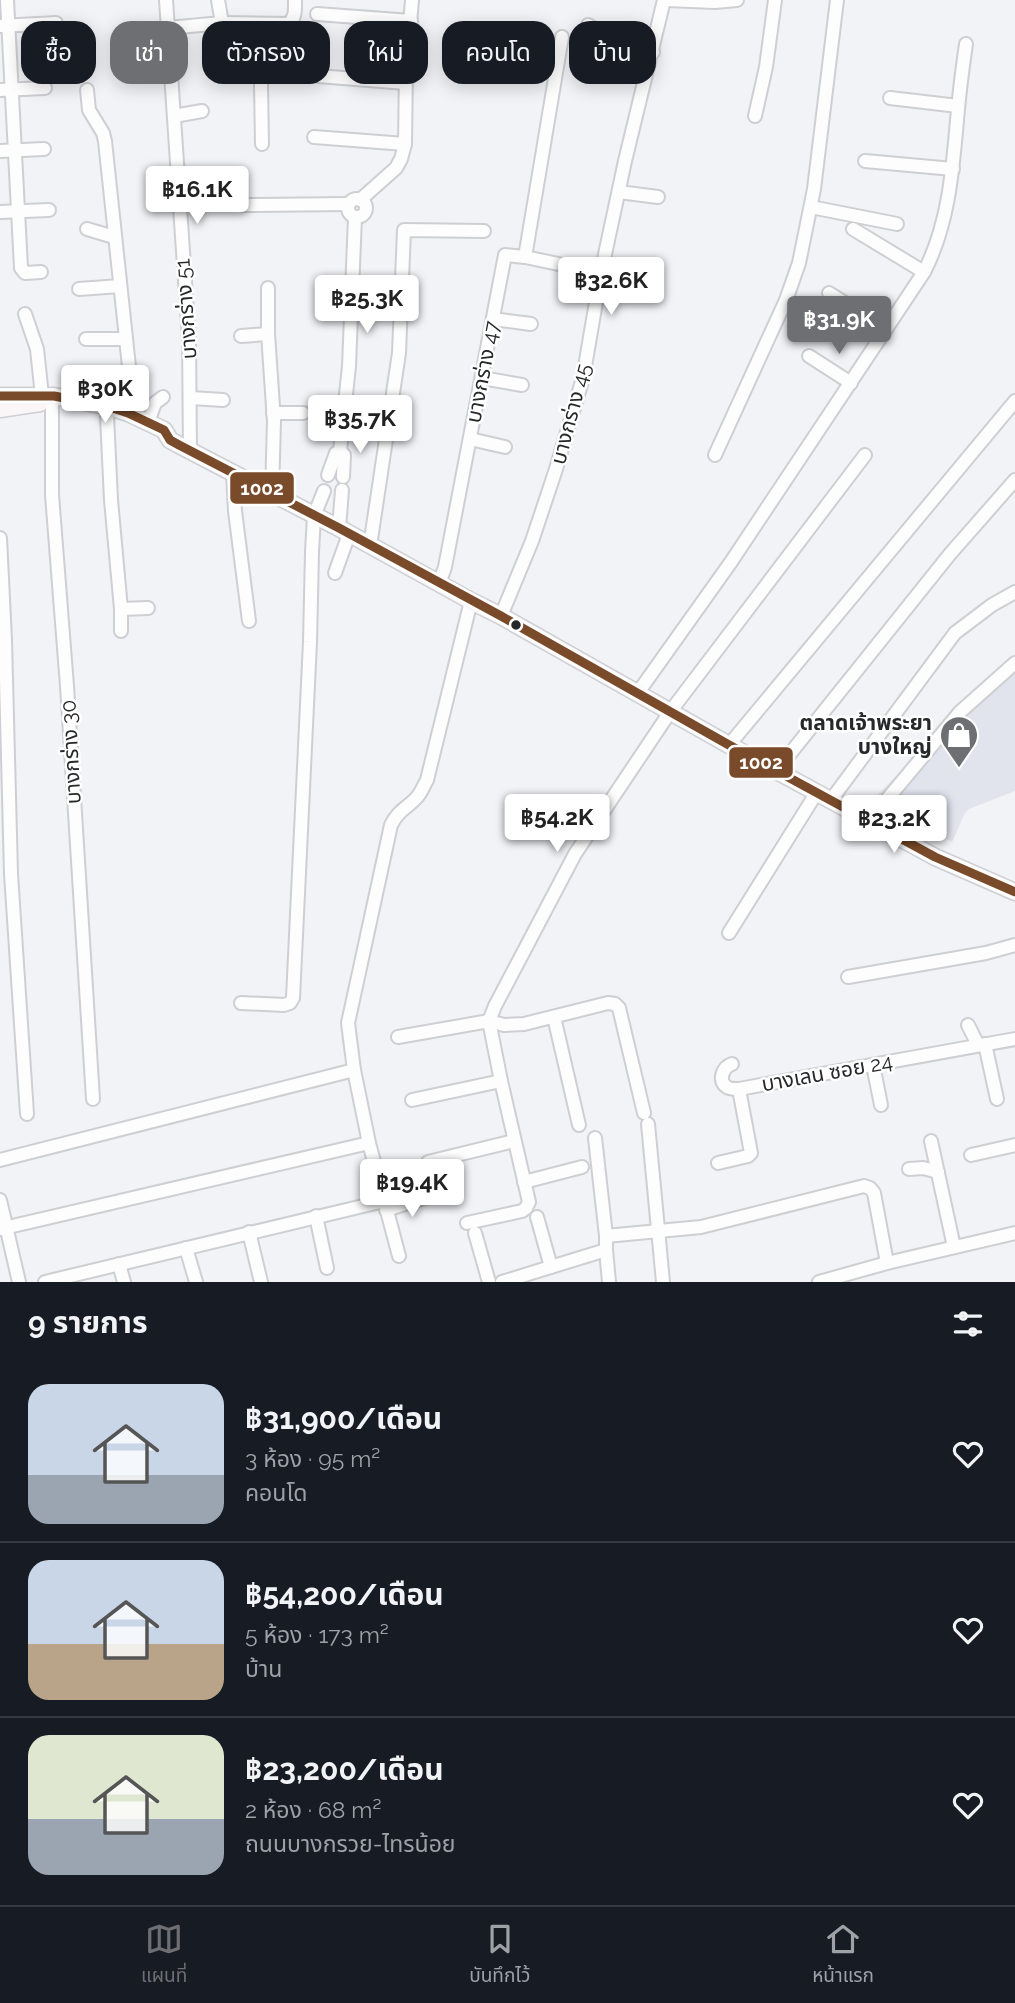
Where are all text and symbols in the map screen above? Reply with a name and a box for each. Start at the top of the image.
chip: ซื้อ [21,21,96,84]
chip: เช่า [110,21,188,84]
chip: ตัวกรอง [202,21,330,84]
chip: ใหม่ [344,21,428,84]
chip: คอนโด [442,21,555,84]
chip: บ้าน [569,21,656,84]
pin: ฿16.1K [140,166,254,226]
text: ฿16.1K [162,175,232,202]
street label: บางกร่าง 51 [170,258,201,360]
pin: ฿32.6K [554,258,668,317]
text: ฿32.6K [574,266,648,293]
pin: ฿25.3K [310,276,424,335]
text: ฿25.3K [331,284,403,311]
pin: ฿31.9K [782,296,896,356]
text: ฿31.9K [803,305,875,332]
street label: บางกร่าง 47 [460,318,505,425]
street label: บางกร่าง 45 [545,361,596,467]
pin: ฿30K [64,366,146,425]
text: ฿30K [77,374,133,401]
pin: ฿35.7K [303,396,417,455]
text: ฿35.7K [324,404,396,431]
line badge: 1002 [229,471,295,505]
text: 1002 [240,477,284,499]
unlabelled marker [509,618,523,632]
street label: บางกร่าง 30 [55,699,86,805]
place label: ตลาดเจ้าพระยา บางใหญ่ [799,710,932,759]
shop icon: ตลาดเจ้าพระยา บางใหญ่ [938,714,980,769]
line badge: 1002 [728,746,794,779]
text: 1002 [739,751,783,773]
pin: ฿54.2K [500,794,614,854]
pin: ฿23.2K [837,796,951,855]
text: ฿54.2K [521,803,593,830]
text: ฿23.2K [858,804,930,831]
street label: บางเลน ซอย 24 [759,1049,894,1096]
pin: ฿19.4K [355,1160,469,1219]
text: ฿19.4K [376,1168,448,1195]
text: 9 รายการ [28,1305,147,1340]
icon: filters [949,1305,987,1343]
text: ฿31,900/เดือน [245,1401,442,1436]
icon: home [84,1412,168,1496]
icon: heart [949,1435,987,1473]
text: 3 ห้อง · 95 m² [245,1445,380,1472]
text: คอนโด [245,1479,307,1506]
text: ฿54,200/เดือน [245,1577,444,1612]
icon: home [84,1588,168,1672]
icon: heart [949,1611,987,1649]
text: 5 ห้อง · 173 m² [245,1621,389,1648]
text: บ้าน [245,1655,282,1682]
text: ฿23,200/เดือน [245,1752,444,1787]
icon: home [84,1763,168,1847]
icon: heart [949,1786,987,1824]
text: 2 ห้อง · 68 m² [245,1796,381,1823]
text: ถนนบางกรวย-ไทรน้อย [245,1830,456,1857]
tab: แผนที่ [141,1920,187,1991]
tab: บันทึกไว้ [469,1920,530,1991]
tab: หน้าแรก [812,1920,874,1991]

